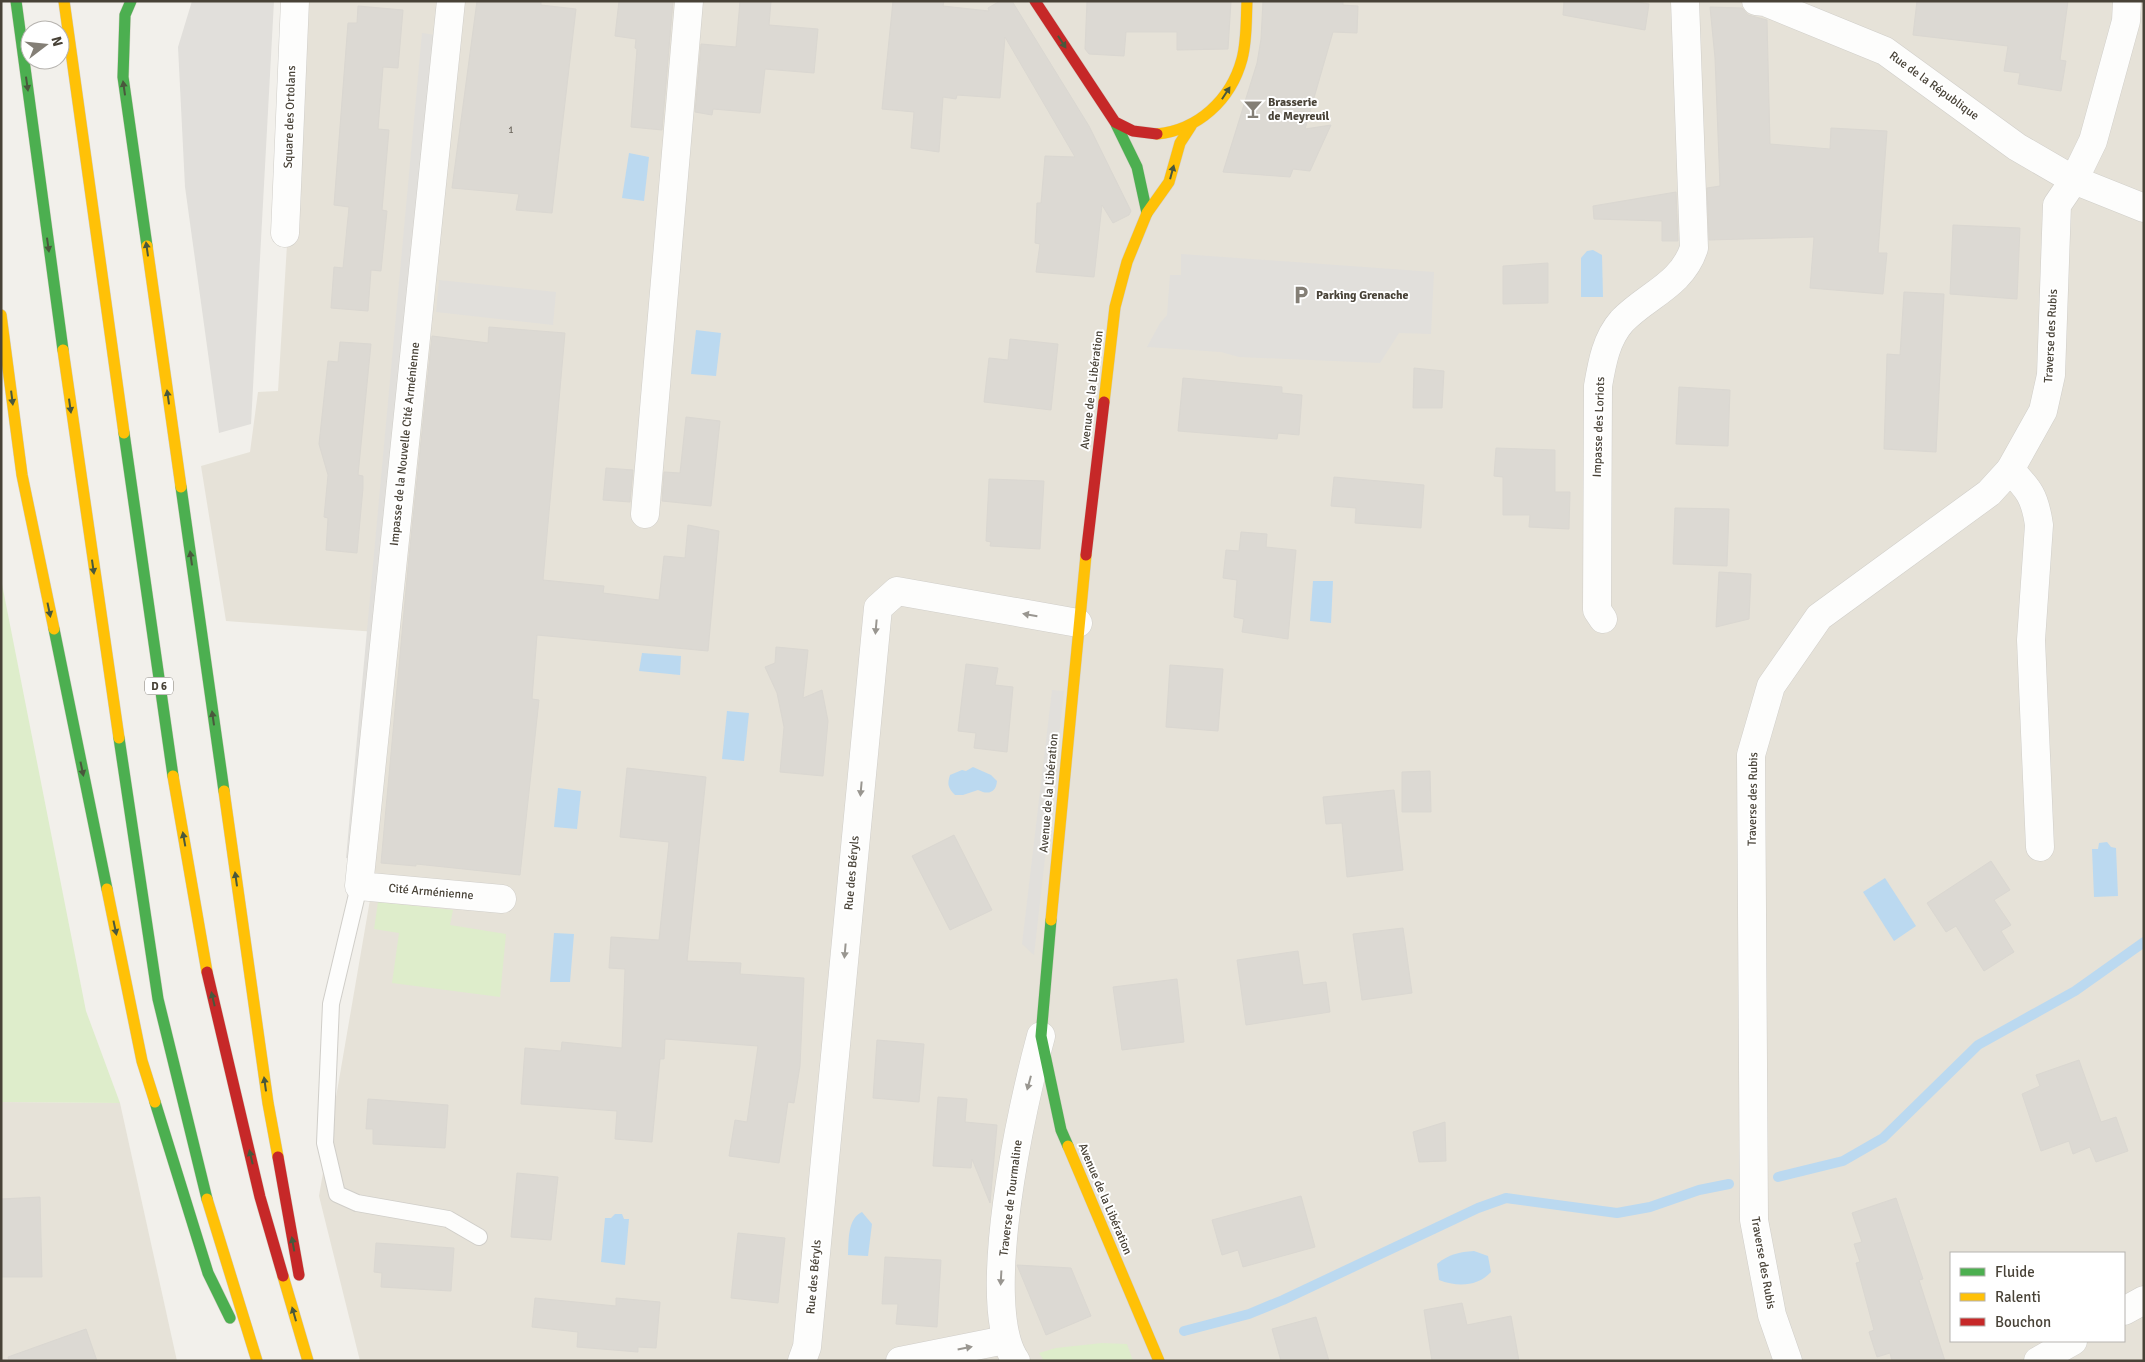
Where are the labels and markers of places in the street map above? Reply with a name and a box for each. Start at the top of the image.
place label: Brasserie de Meyreuil [1268,95,1330,124]
bar icon: Brasserie de Meyreuil [1242,98,1264,120]
parking icon: Parking Grenache [1290,284,1312,306]
place label: Parking Grenache [1316,288,1408,303]

